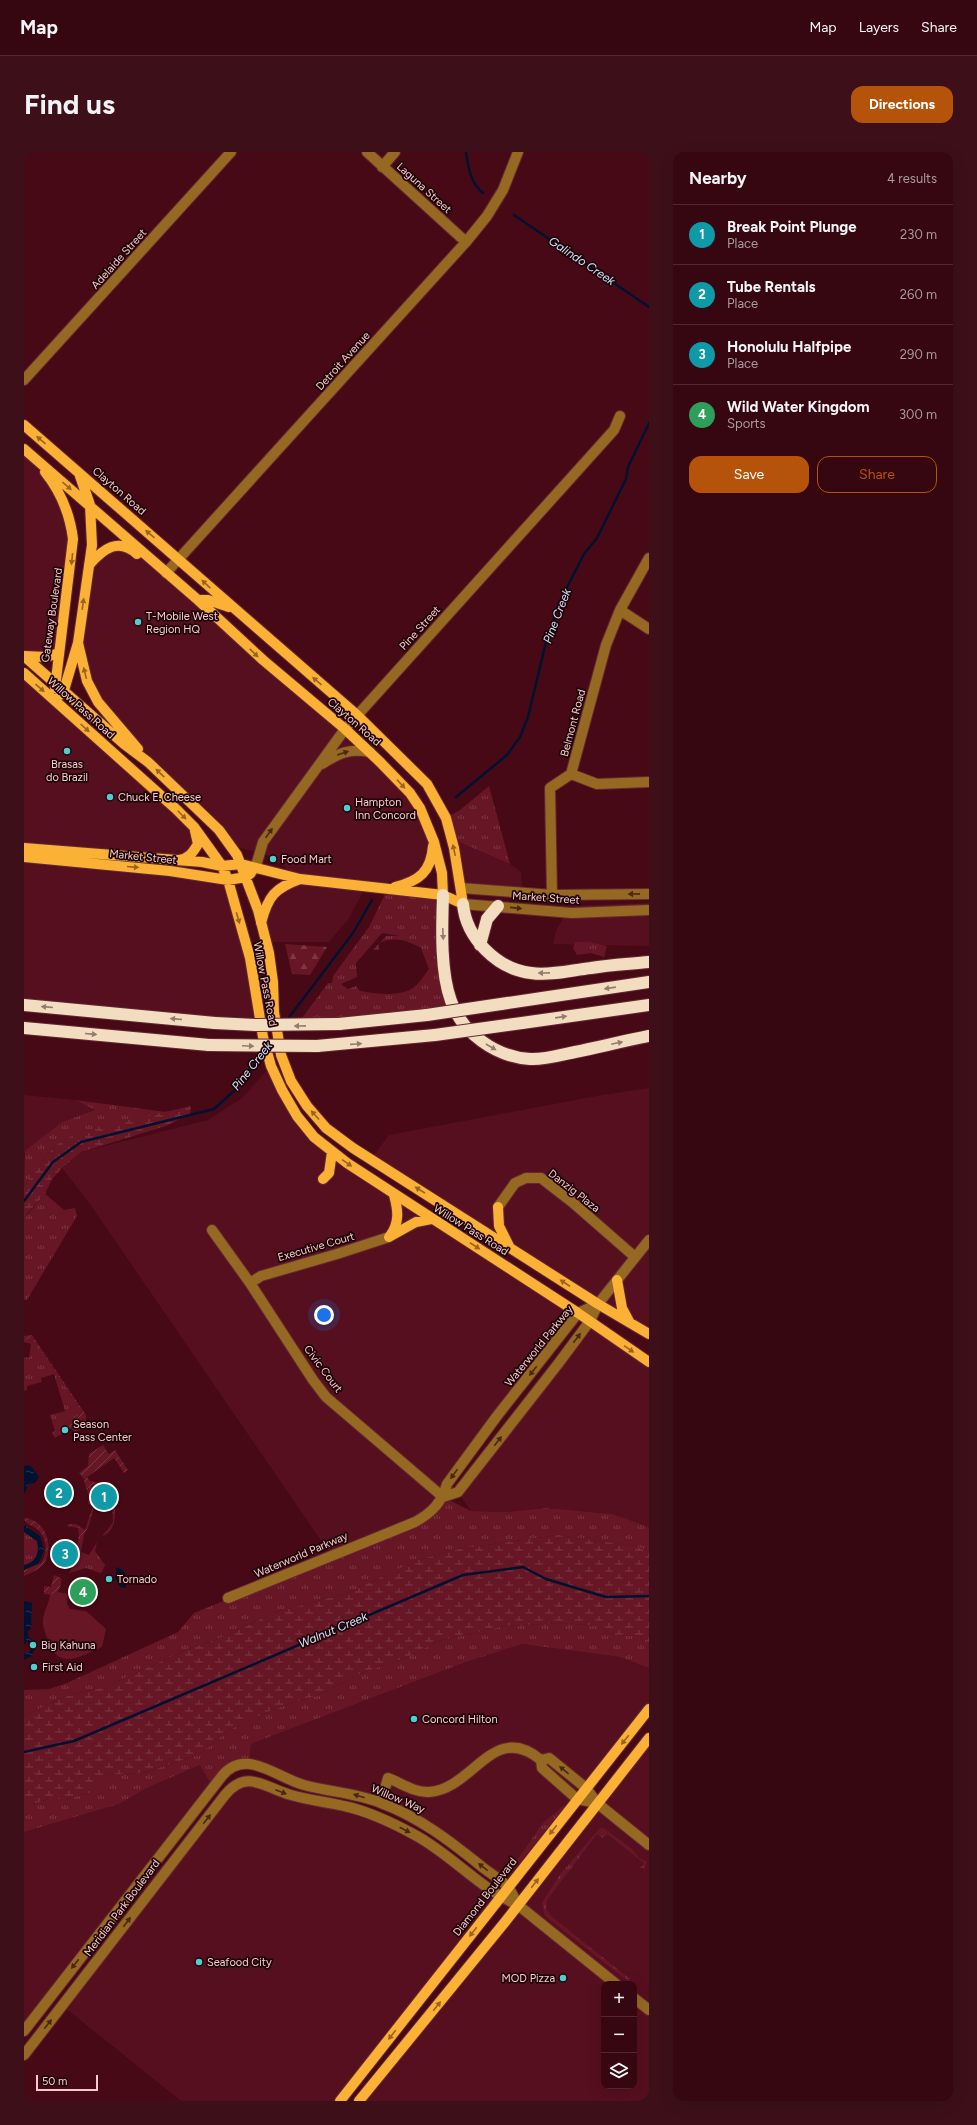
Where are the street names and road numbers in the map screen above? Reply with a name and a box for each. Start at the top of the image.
street label: Laguna Street [394,160,454,216]
street label: Adelaide Street [89,226,149,292]
street label: Detroit Avenue [313,329,373,393]
street label: Clayton Road [90,464,148,518]
street label: Gateway Boulevard [39,567,65,663]
street label: Pine Street [397,603,443,653]
street label: Willow Pass Road [45,675,117,741]
street label: Belmont Road [558,688,588,758]
street label: Clayton Road [325,695,383,749]
street label: Market Street [109,847,177,867]
street label: Market Street [512,889,580,907]
street label: Willow Pass Road [250,941,280,1027]
street label: Danzig Plaza [546,1167,602,1215]
street label: Willow Pass Road [431,1202,511,1258]
street label: Executive Court [276,1230,356,1264]
street label: Waterworld Parkway [502,1303,576,1389]
street label: Civic Court [301,1343,345,1395]
street label: Waterworld Parkway [252,1529,350,1581]
street label: Willow Way [369,1782,427,1816]
street label: Diamond Boulevard [450,1855,520,1939]
street label: Meridian Park Boulevard [81,1857,163,1959]

